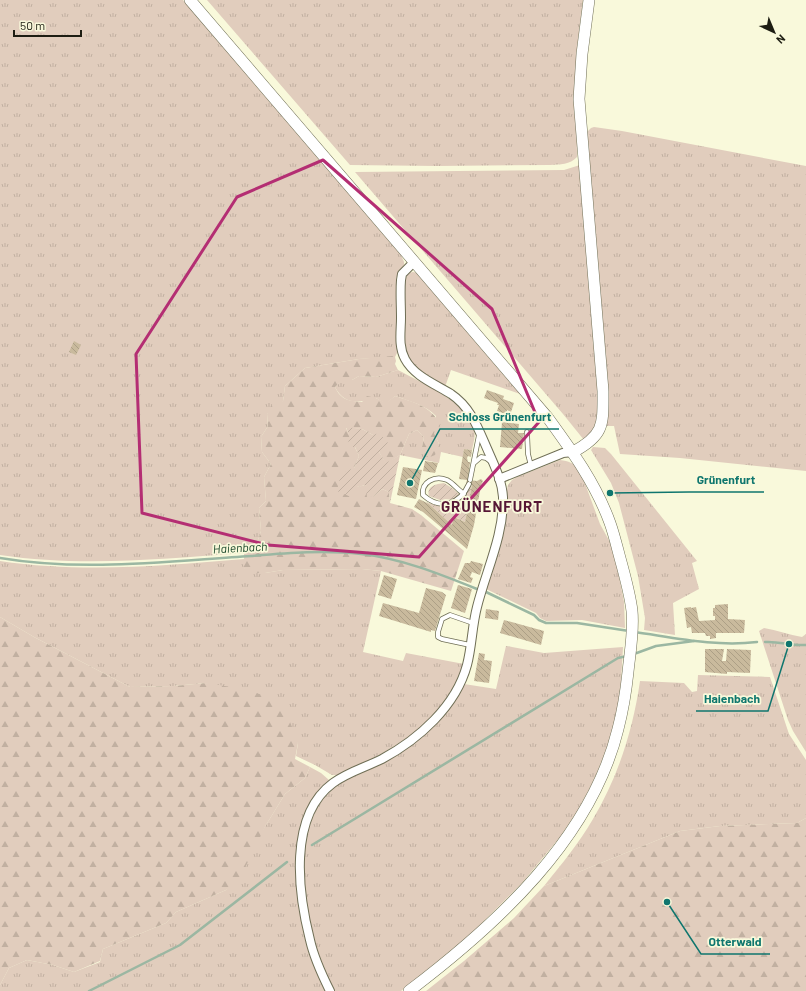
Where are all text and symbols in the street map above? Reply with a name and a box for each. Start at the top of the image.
scale bar [14,12,81,38]
north arrow [754,12,794,52]
text: 50 m [20,18,45,32]
text: N [774,32,788,47]
callout: Schloss Grünenfurt [440,405,559,429]
text: Schloss Grünenfurt [449,409,552,423]
callout: Grünenfurt [689,468,764,492]
text: Grünenfurt [697,472,756,486]
district label: GRÜNENFURT [441,497,543,515]
water label: Haienbach [212,539,268,555]
callout: Haienbach [696,687,768,711]
text: Haienbach [704,691,760,705]
callout: Otterwald [701,930,770,954]
text: Otterwald [709,934,762,948]

